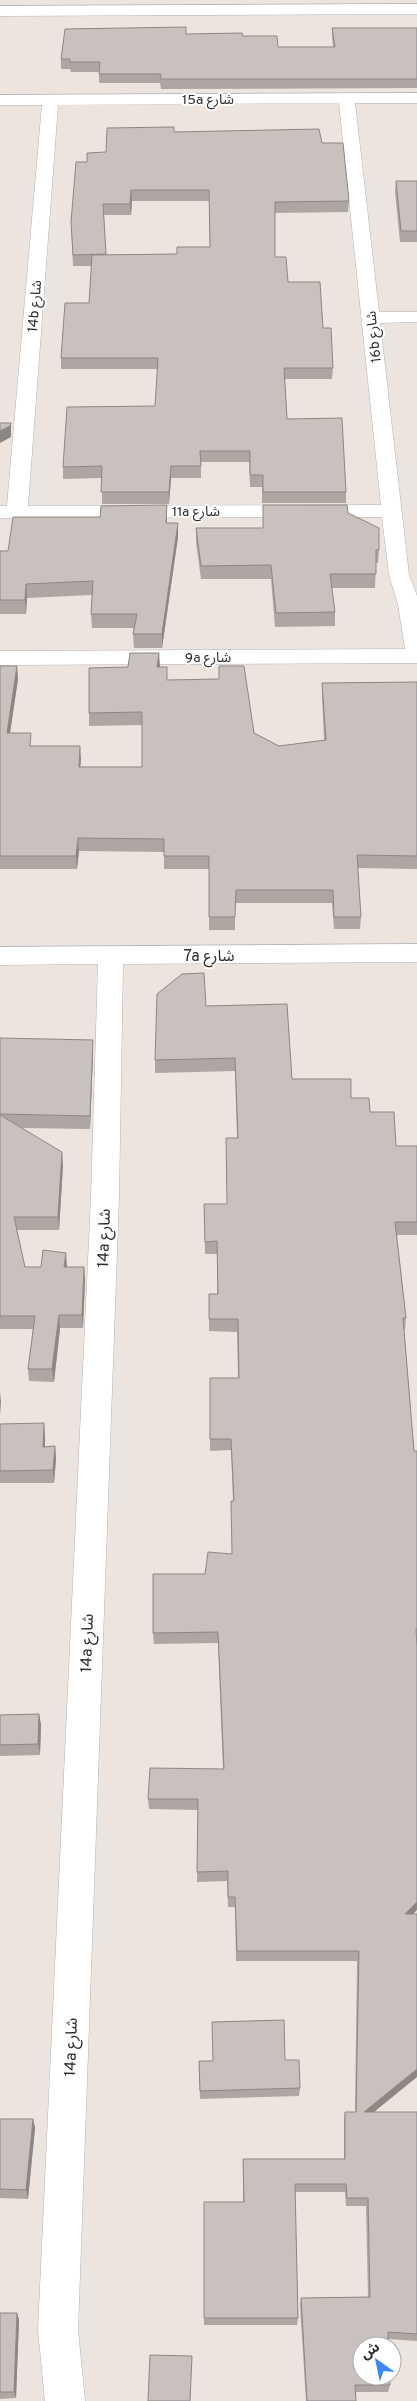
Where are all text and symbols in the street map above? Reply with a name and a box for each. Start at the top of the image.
street label: 15a شارع [182,92,234,110]
street label: 14b شارع [25,279,47,333]
street label: 16b شارع [363,310,387,364]
street label: 11a شارع [172,504,220,522]
street label: 9a شارع [185,650,231,668]
street label: 7a شارع [183,947,235,968]
street label: 14a شارع [94,1208,117,1268]
street label: 14a شارع [77,1613,100,1673]
street label: 14a شارع [61,2017,84,2077]
north arrow [352,2336,402,2386]
text: ش [358,2339,383,2364]

